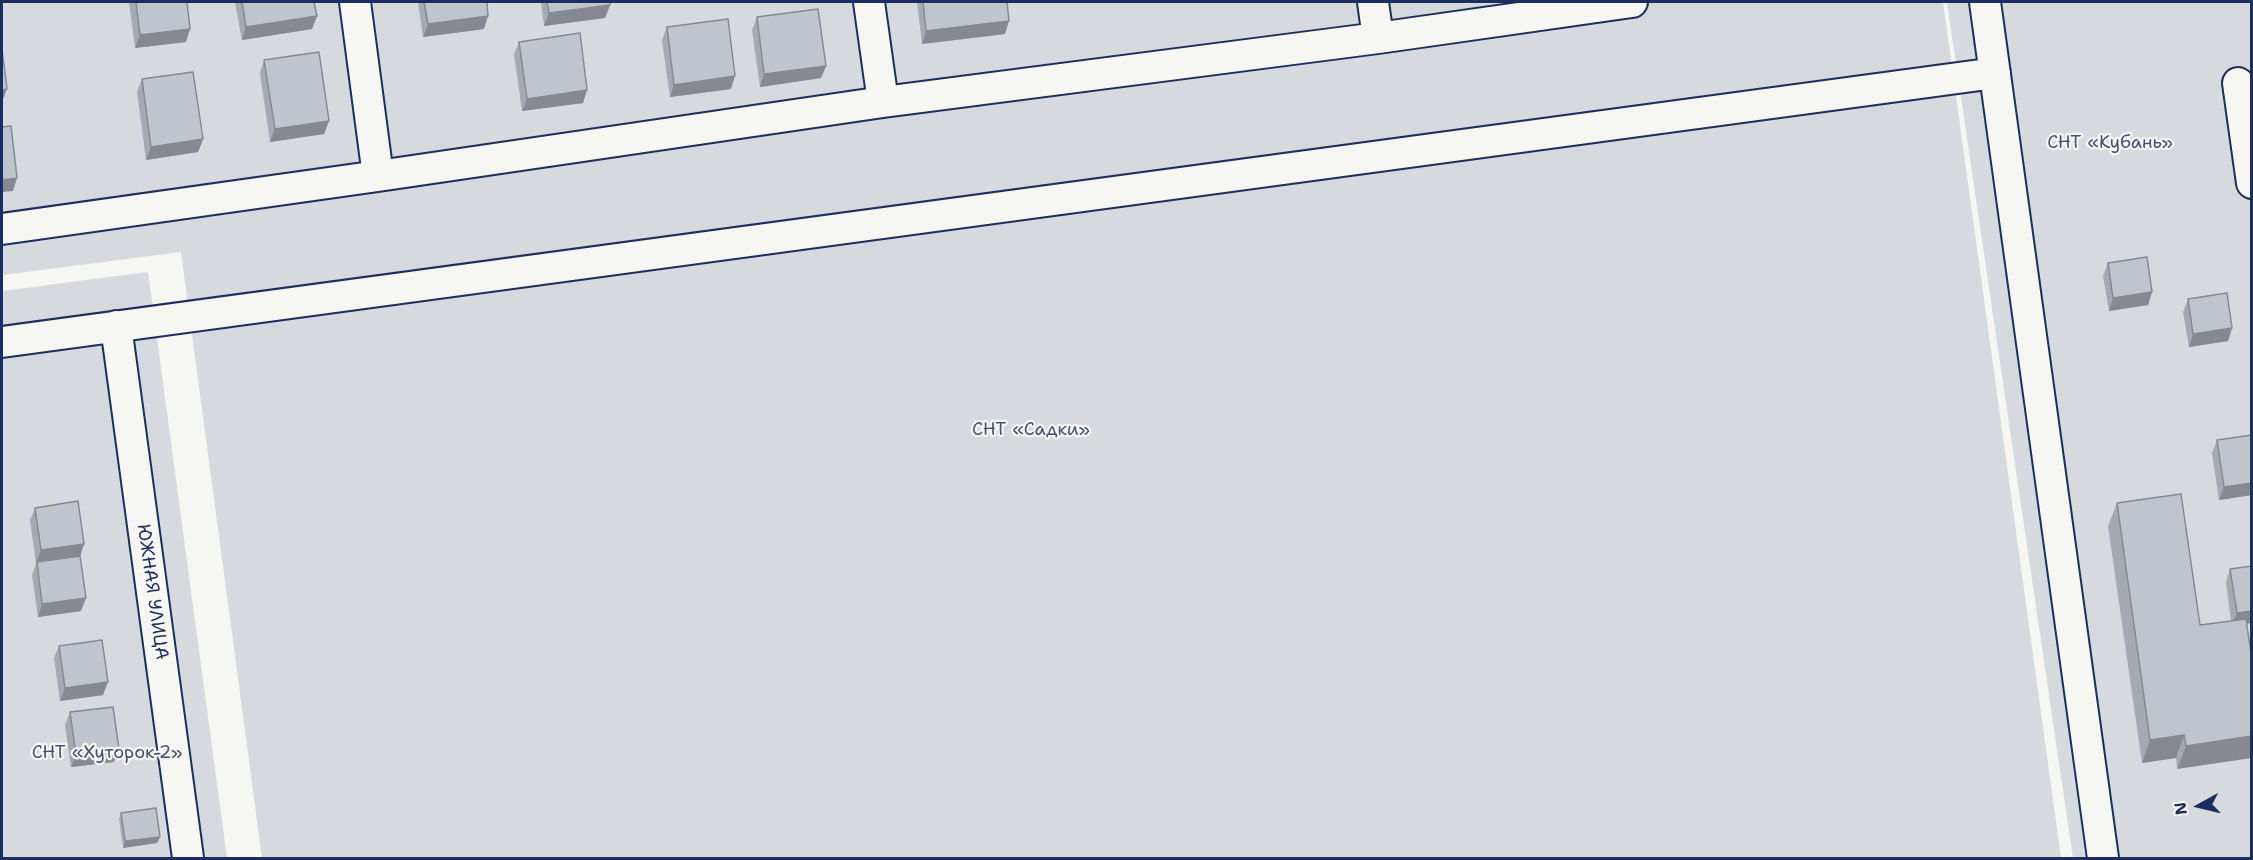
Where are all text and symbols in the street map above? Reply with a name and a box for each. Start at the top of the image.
park label: СНТ «Кубань» [2047,132,2173,154]
park label: СНТ «Садки» [972,419,1090,441]
street label: ЮЖНАЯ УЛИЦА [132,523,172,661]
park label: СНТ «Хуторок-2» [32,742,182,764]
north arrow [2169,776,2229,836]
text: N [2169,801,2192,816]

